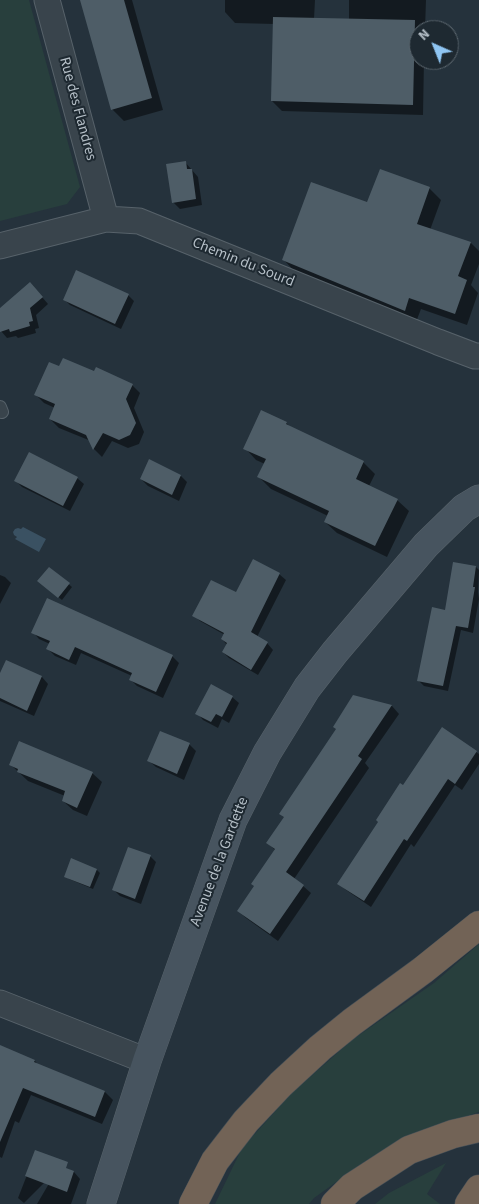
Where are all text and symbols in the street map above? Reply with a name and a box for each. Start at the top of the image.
north arrow [409,20,459,70]
text: N [414,25,435,45]
street label: Rue des Flandres [55,55,99,163]
street label: Chemin du Sourd [189,234,297,292]
street label: Avenue de la Gardette [187,795,253,929]

